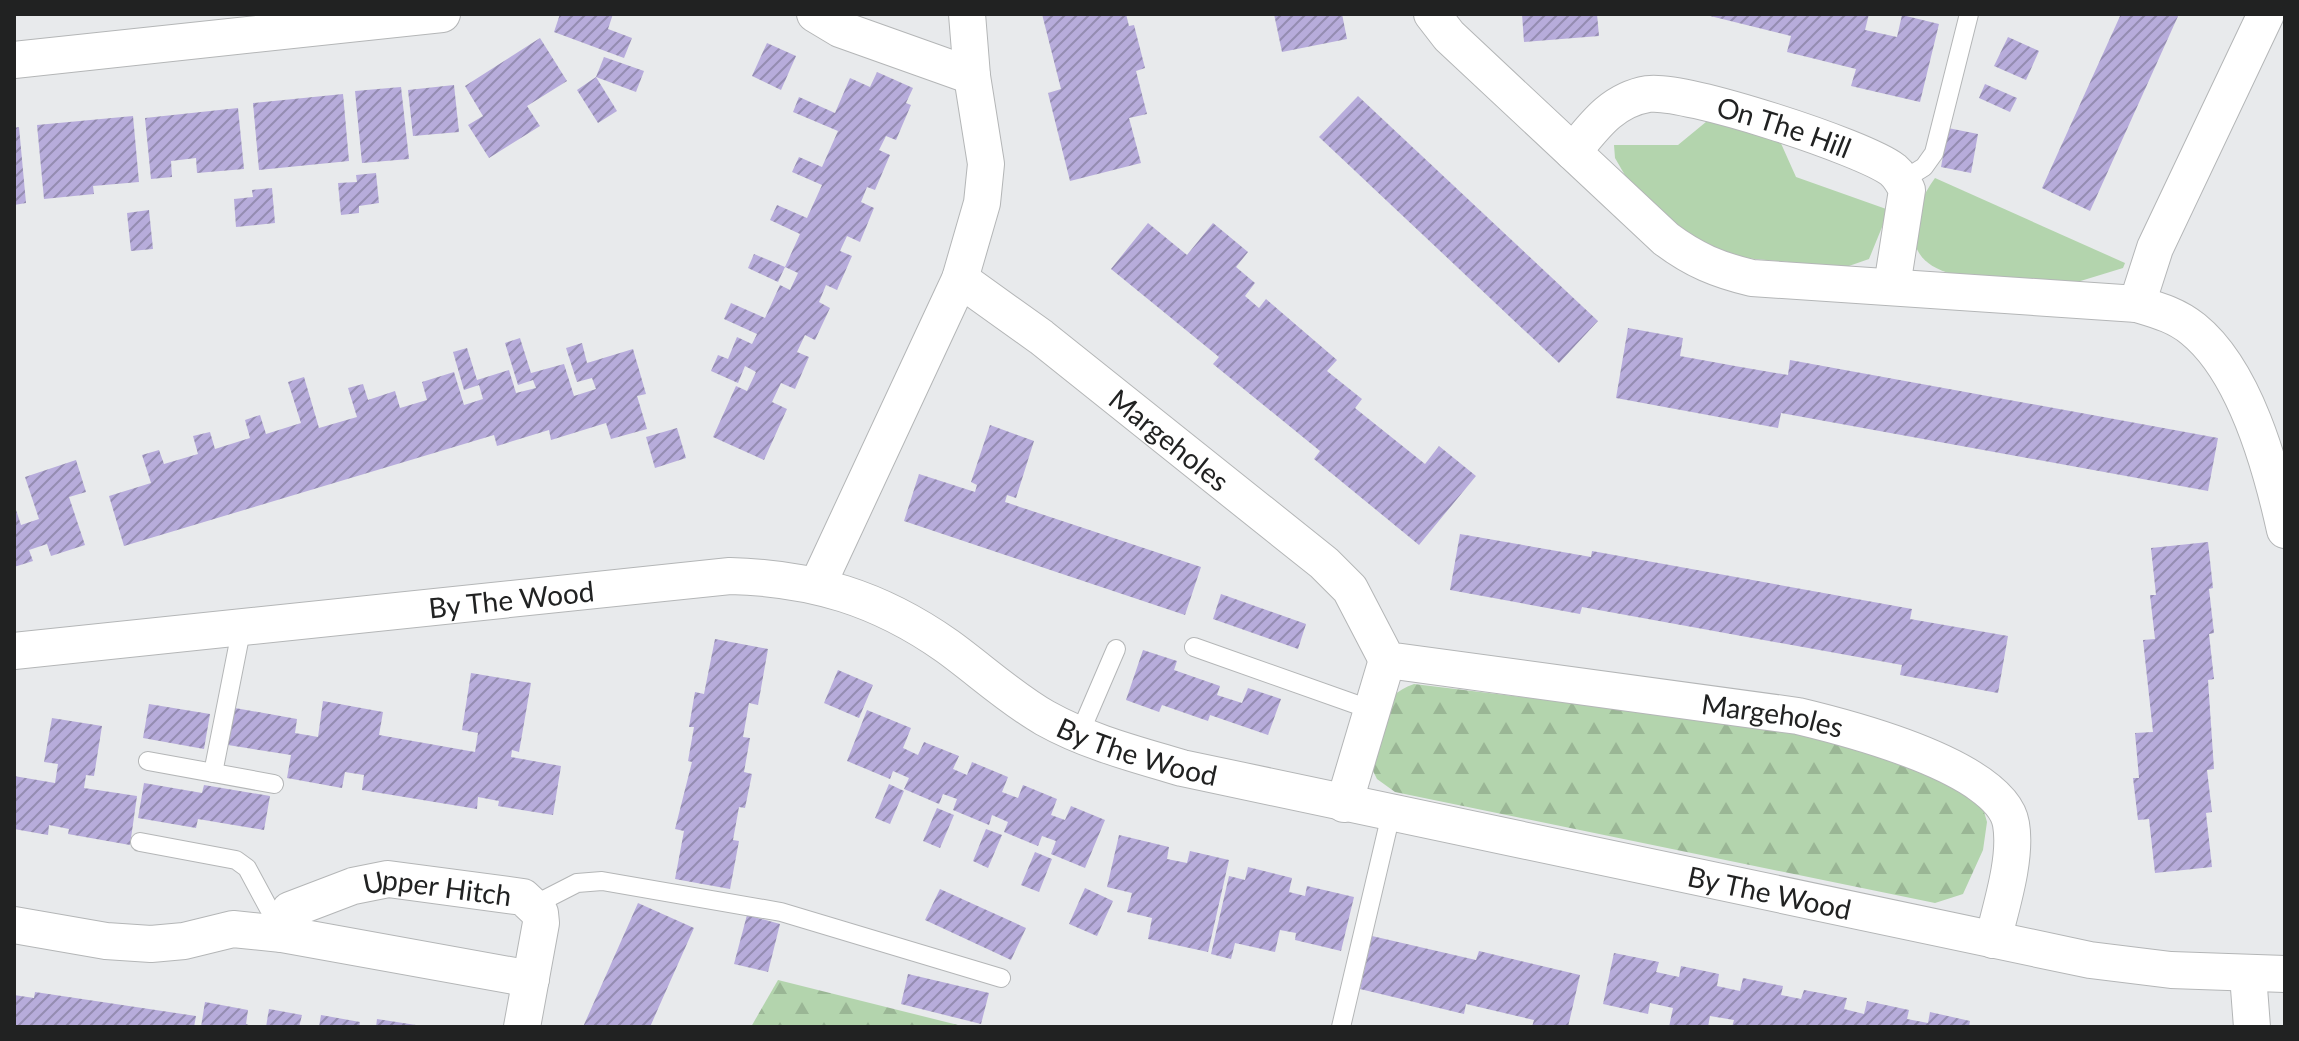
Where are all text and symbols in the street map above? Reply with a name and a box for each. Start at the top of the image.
street label: On The Hill [1713,89,1856,165]
street label: Margeholes [1103,381,1236,498]
street label: By The Wood [427,573,596,624]
street label: Margeholes [1699,686,1847,744]
street label: By The Wood [1052,710,1220,792]
street label: By The Wood [1685,858,1854,926]
street label: Upper Hitch [360,861,514,912]

